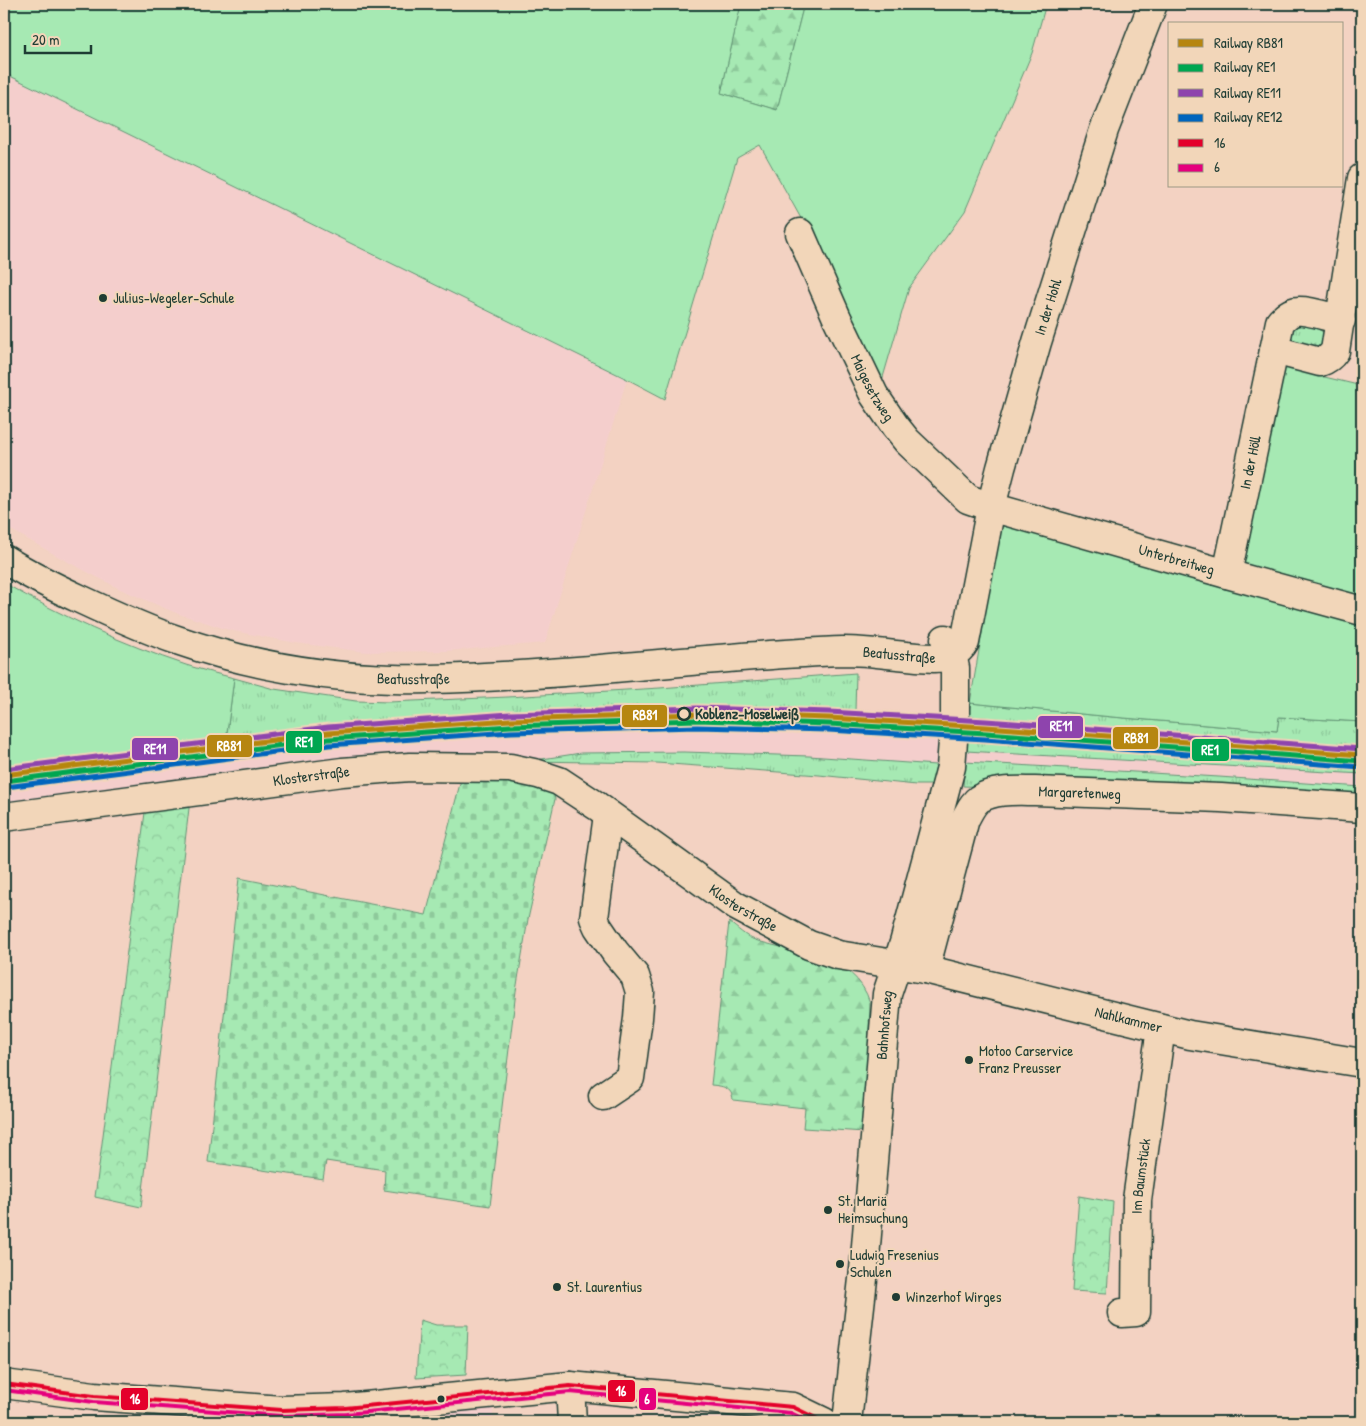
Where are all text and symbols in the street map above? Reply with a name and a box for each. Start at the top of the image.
scale bar [25,22,91,54]
legend [1168,22,1344,188]
text: 20 m [32,29,59,50]
text: Railway RB81 [1214,32,1283,53]
text: Railway RE1 [1214,56,1276,77]
text: Railway RE11 [1214,82,1281,103]
text: Railway RE12 [1214,106,1283,127]
text: 16 [1214,132,1225,153]
text: 6 [1214,156,1220,177]
street label: In der Hohl [1029,276,1066,338]
place label: Julius-Wegeler-Schule [113,287,234,308]
marker: Julius-Wegeler-Schule [97,292,109,304]
street label: Maigesetzweg [846,351,900,426]
street label: In der Höll [1234,433,1266,491]
street label: Unterbreitweg [1136,538,1217,580]
street label: Beatusstraße [862,641,936,668]
street label: Beatusstraße [376,667,450,689]
place label: Koblenz-Moselweiß [695,703,799,725]
line badge: RB81 [621,704,668,728]
text: RB81 [633,705,657,724]
marker: Koblenz-Moselweiß [677,707,691,721]
line badge: RE11 [1037,715,1084,739]
text: RE11 [1050,716,1072,735]
line badge: RB81 [1112,726,1159,750]
text: RB81 [1124,728,1148,747]
line badge: RE1 [285,730,323,754]
text: RE1 [295,732,313,751]
line badge: RB81 [206,734,253,758]
text: RB81 [217,736,241,755]
line badge: RE11 [131,737,179,761]
line badge: RE1 [1191,738,1230,762]
text: RE11 [144,739,166,758]
text: RE1 [1201,740,1219,759]
street label: Klosterstraße [272,760,350,791]
street label: Margaretenweg [1038,780,1122,804]
street label: Klosterstraße [705,879,782,936]
street label: Bahnhofsweg [871,986,898,1060]
street label: Nahlkammer [1093,1001,1165,1038]
place label: Motoo Carservice Franz Preusser [978,1040,1073,1078]
marker: Motoo Carservice Franz Preusser [963,1054,975,1066]
street label: Im Baumstück [1126,1137,1155,1214]
place label: St. Mariä Heimsuchung [838,1190,908,1228]
marker: St. Mariä Heimsuchung [822,1204,834,1216]
place label: Ludwig Fresenius Schulen [850,1244,939,1282]
marker: Ludwig Fresenius Schulen [834,1258,846,1270]
place label: St. Laurentius [567,1276,642,1297]
marker: St. Laurentius [551,1281,563,1293]
place label: Winzerhof Wirges [906,1286,1002,1307]
marker: Winzerhof Wirges [890,1291,902,1303]
line badge: 16 [607,1379,636,1403]
text: 16 [616,1381,627,1400]
line badge: 16 [120,1387,149,1411]
line badge: 6 [638,1387,657,1411]
text: 16 [130,1389,141,1408]
text: 6 [644,1389,650,1408]
unlabelled marker [436,1394,446,1404]

